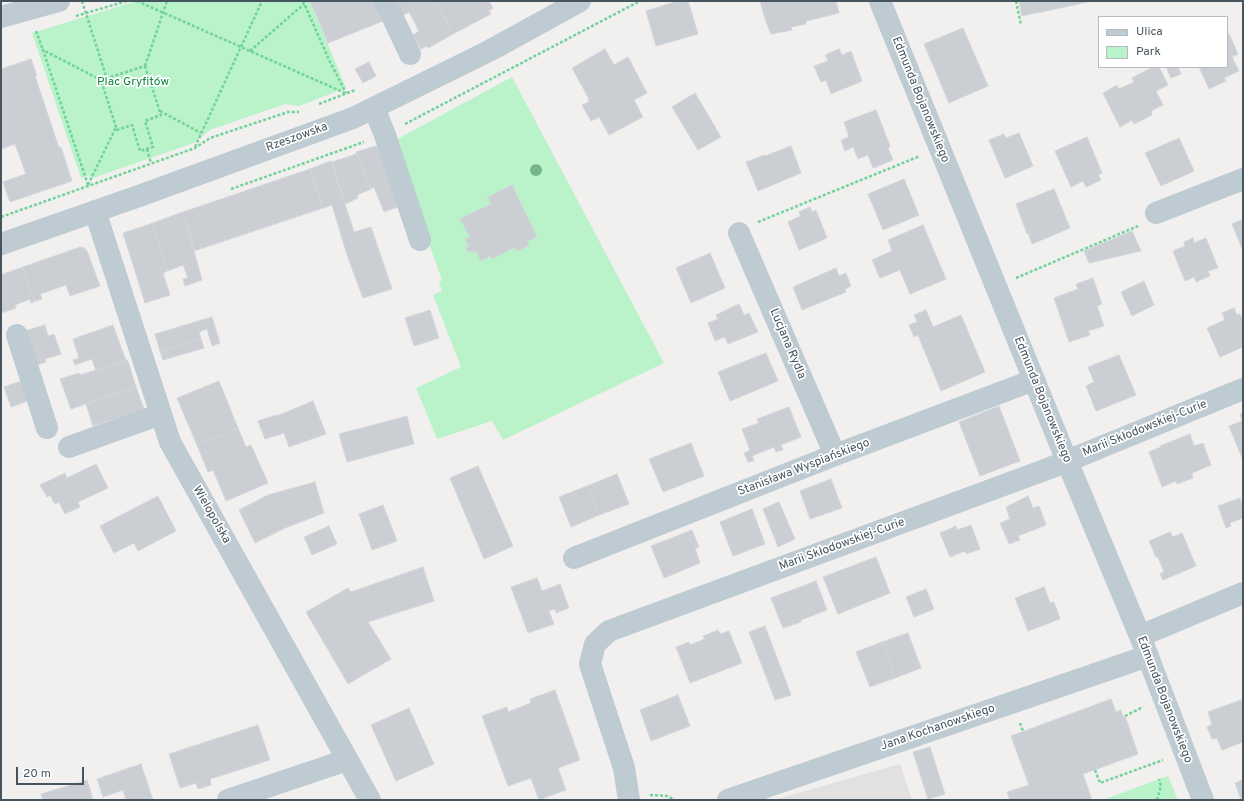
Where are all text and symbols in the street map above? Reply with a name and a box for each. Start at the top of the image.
legend [1098,16,1228,68]
text: Ulica [1136,24,1163,40]
street label: Edmunda Bojanowskiego [888,35,952,165]
text: Park [1136,44,1161,60]
park label: Plac Gryfitów [97,76,169,90]
street label: Rzeszowska [264,120,330,156]
street label: Lucjana Rydla [766,307,808,381]
street label: Edmunda Bojanowskiego [1010,335,1074,465]
street label: Marii Skłodowskiej-Curie [1081,397,1209,461]
street label: Stanisława Wyspiańskiego [736,436,872,500]
street label: Wielopolska [189,484,233,546]
street label: Marii Skłodowskiej-Curie [777,516,907,574]
street label: Edmunda Bojanowskiego [1133,635,1195,765]
street label: Jana Kochanowskiego [879,702,997,754]
scale bar [18,759,86,785]
text: 20 m [23,766,51,782]

